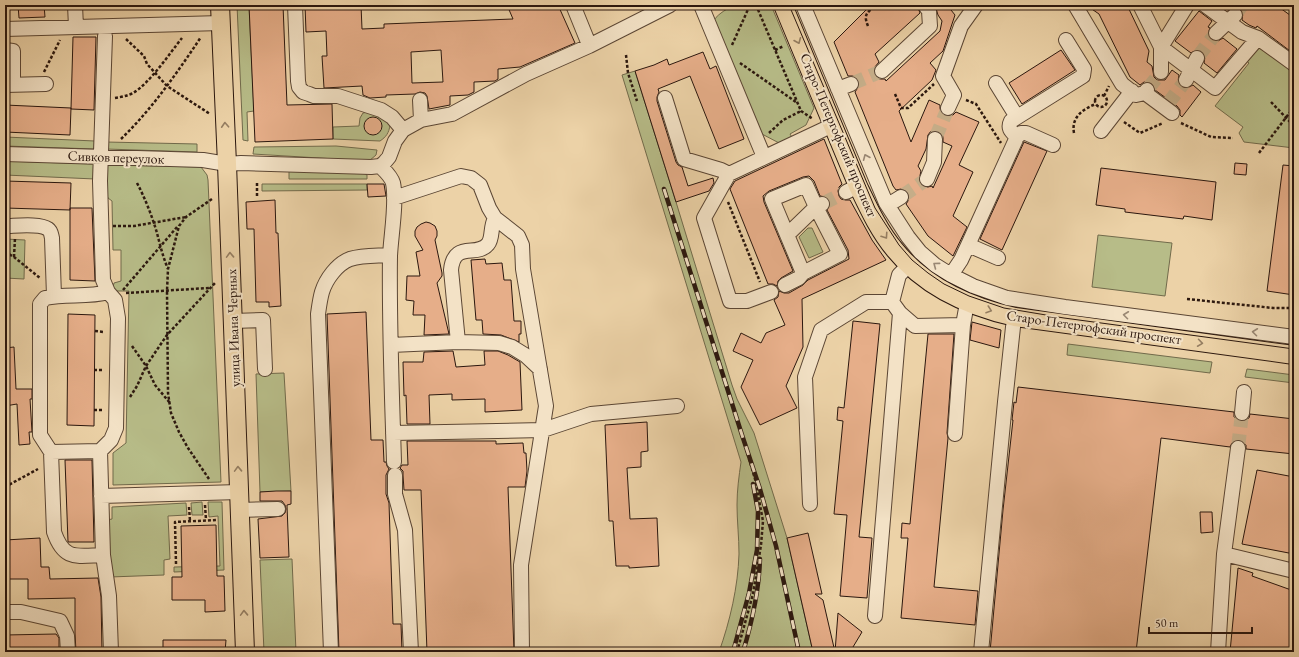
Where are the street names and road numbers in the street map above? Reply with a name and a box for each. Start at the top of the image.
street label: Старо-Петергофский проспект [796,50,882,220]
street label: Сивков переулок [67,146,165,168]
street label: улица Ивана Черных [222,269,244,387]
street label: Старо-Петергофский проспект [1005,306,1183,348]

